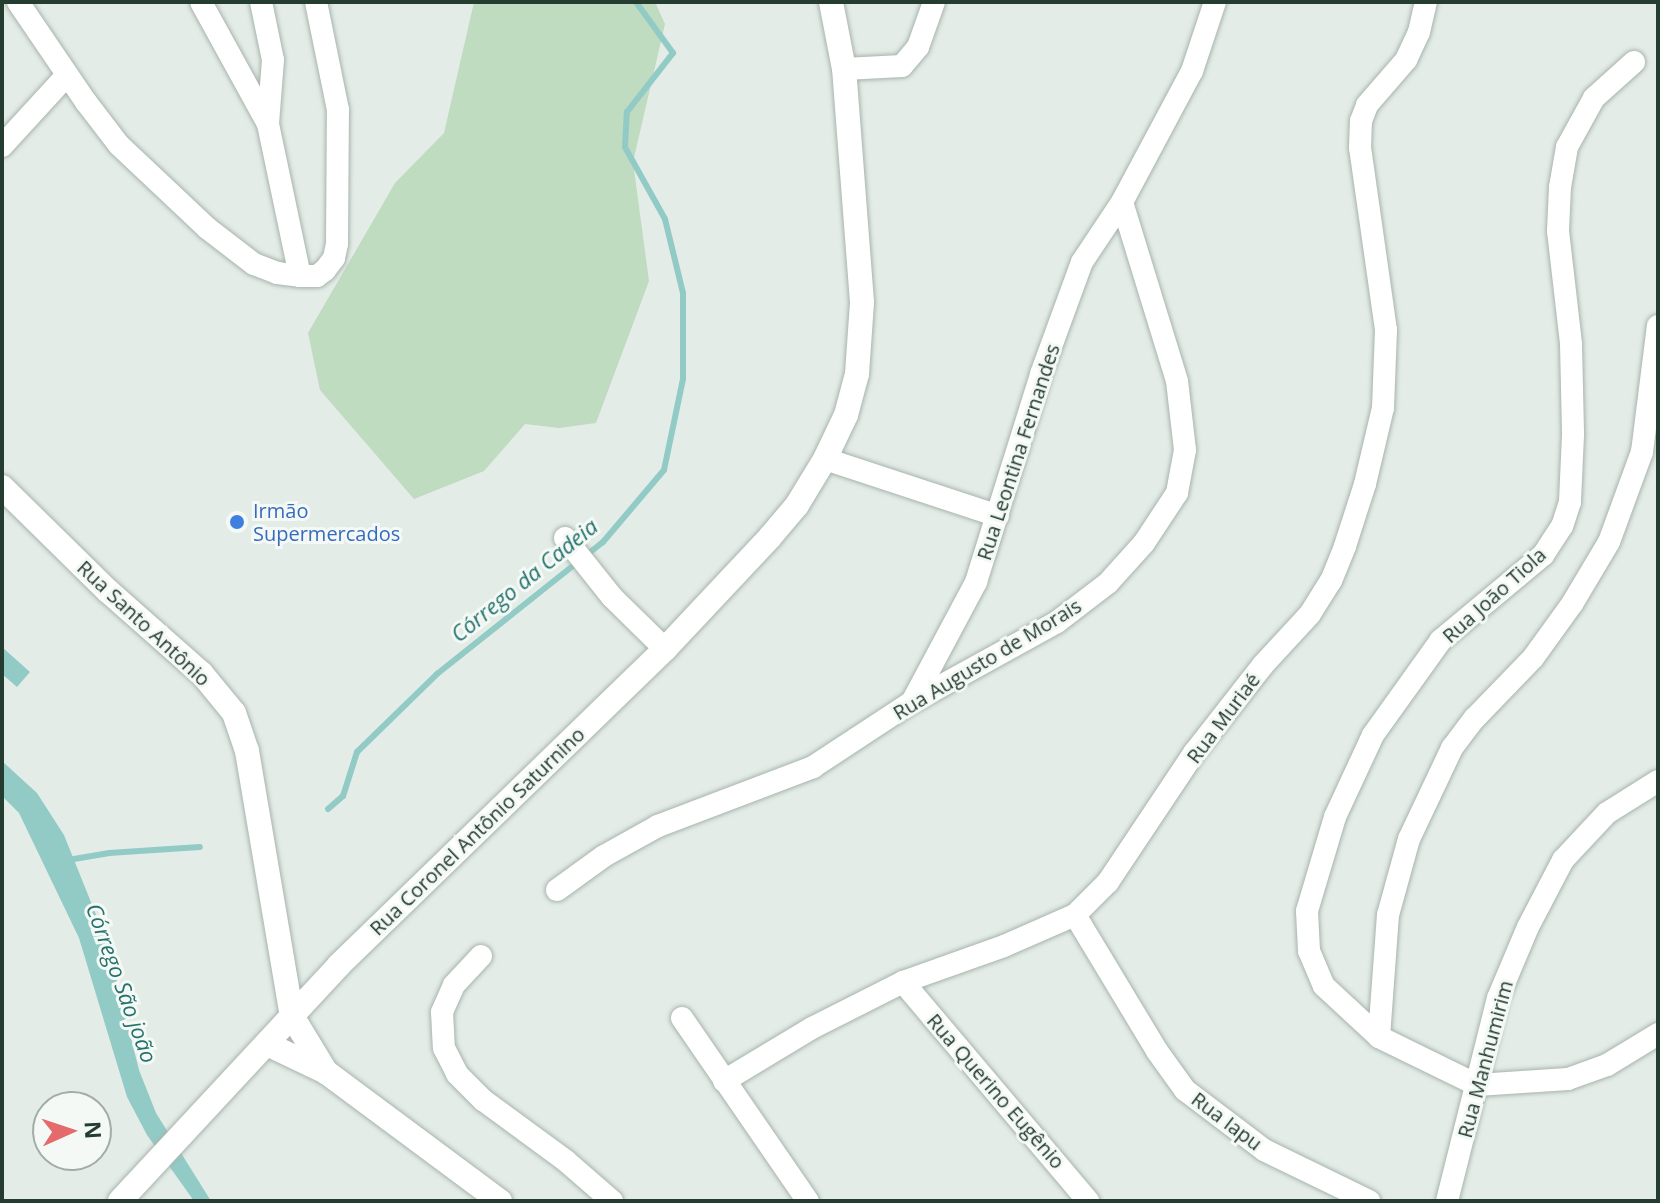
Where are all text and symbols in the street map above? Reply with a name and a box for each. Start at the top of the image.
street label: Rua Leontina Fernandes [972,341,1064,563]
place label: Irmão Supermercados [253,498,400,545]
marker: Irmão Supermercados [228,513,246,531]
water label: Córrego da Cadeia [445,513,603,647]
street label: Rua João Tiola [1437,542,1551,648]
street label: Rua Santo Antônio [73,555,215,691]
street label: Rua Augusto de Morais [889,593,1085,725]
street label: Rua Muriaé [1181,668,1265,768]
street label: Rua Coronel Antônio Saturnino [365,722,589,940]
water label: Córrego São joão [81,900,163,1066]
street label: Rua Manhumirim [1452,978,1518,1140]
street label: Rua Querino Eugênio [922,1009,1070,1173]
street label: Rua Iapu [1187,1087,1267,1155]
north arrow [32,1091,112,1171]
text: N [79,1120,109,1140]

